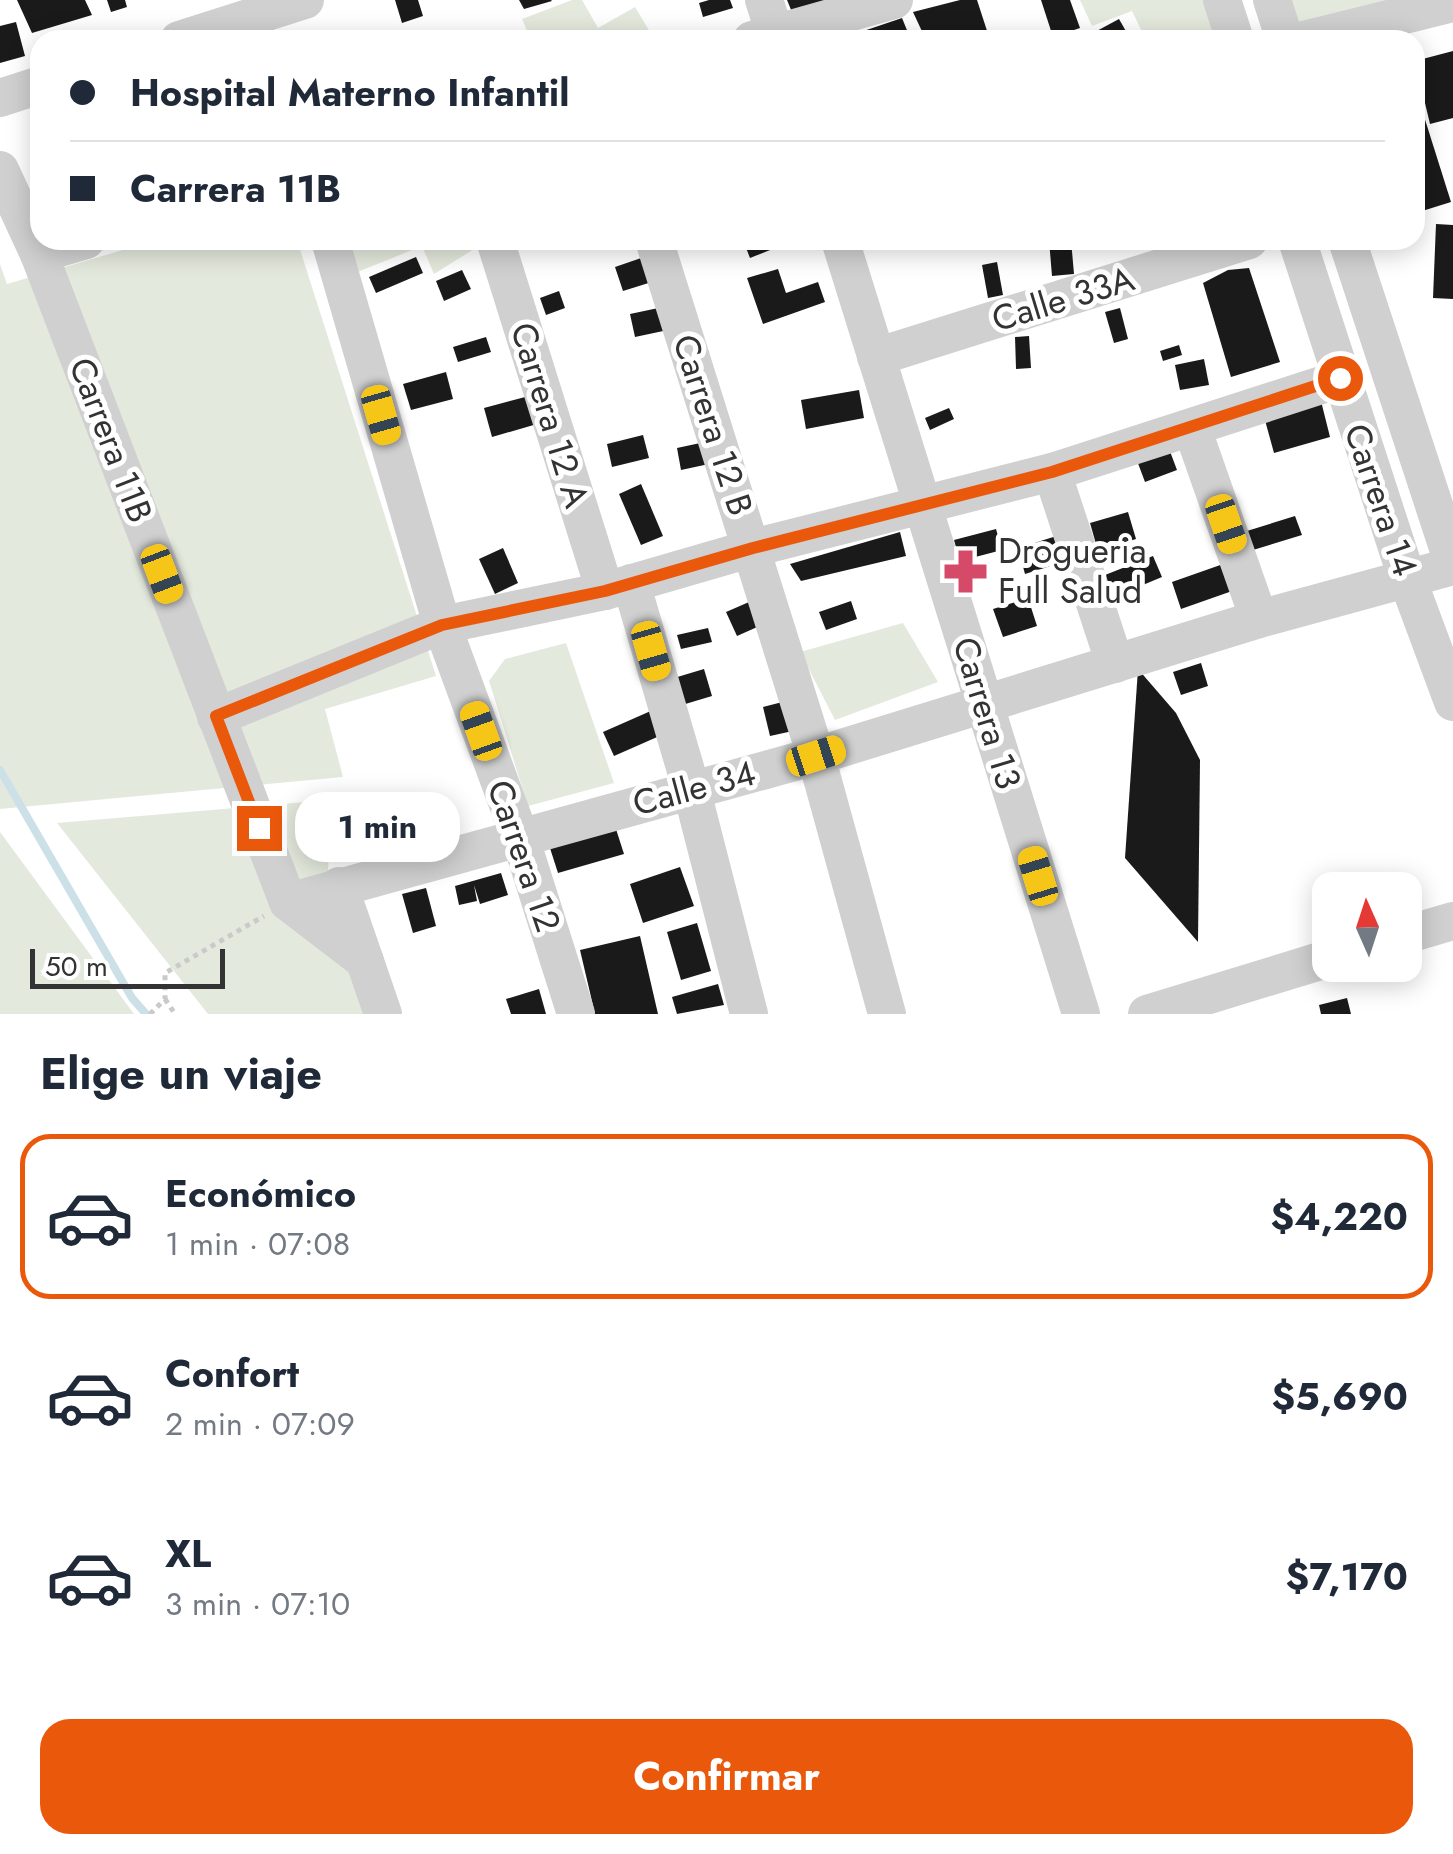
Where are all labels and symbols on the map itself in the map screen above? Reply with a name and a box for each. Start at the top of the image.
street label: Calle 33A [986,254,1140,344]
street label: Carrera 12 A [498,316,602,514]
street label: Carrera 12 B [660,328,766,522]
street label: Carrera 11B [57,350,165,530]
route start [1318,356,1363,401]
car [358,382,404,448]
street label: Carrera 14 [1332,417,1430,583]
car [1202,491,1250,557]
place label: Drogueria Full Salud [998,526,1147,616]
car [137,541,187,607]
pharmacy icon: Drogueria Full Salud [941,547,989,595]
car [628,618,674,684]
street label: Carrera 13 [940,631,1034,795]
car [457,698,505,764]
car [783,732,849,780]
street label: Calle 34 [627,748,761,828]
street label: Carrera 12 [475,773,573,939]
callout: 1 min [294,793,459,863]
route end [237,806,282,851]
car [1015,843,1061,909]
north arrow [1312,872,1422,982]
scale bar [30,944,225,988]

